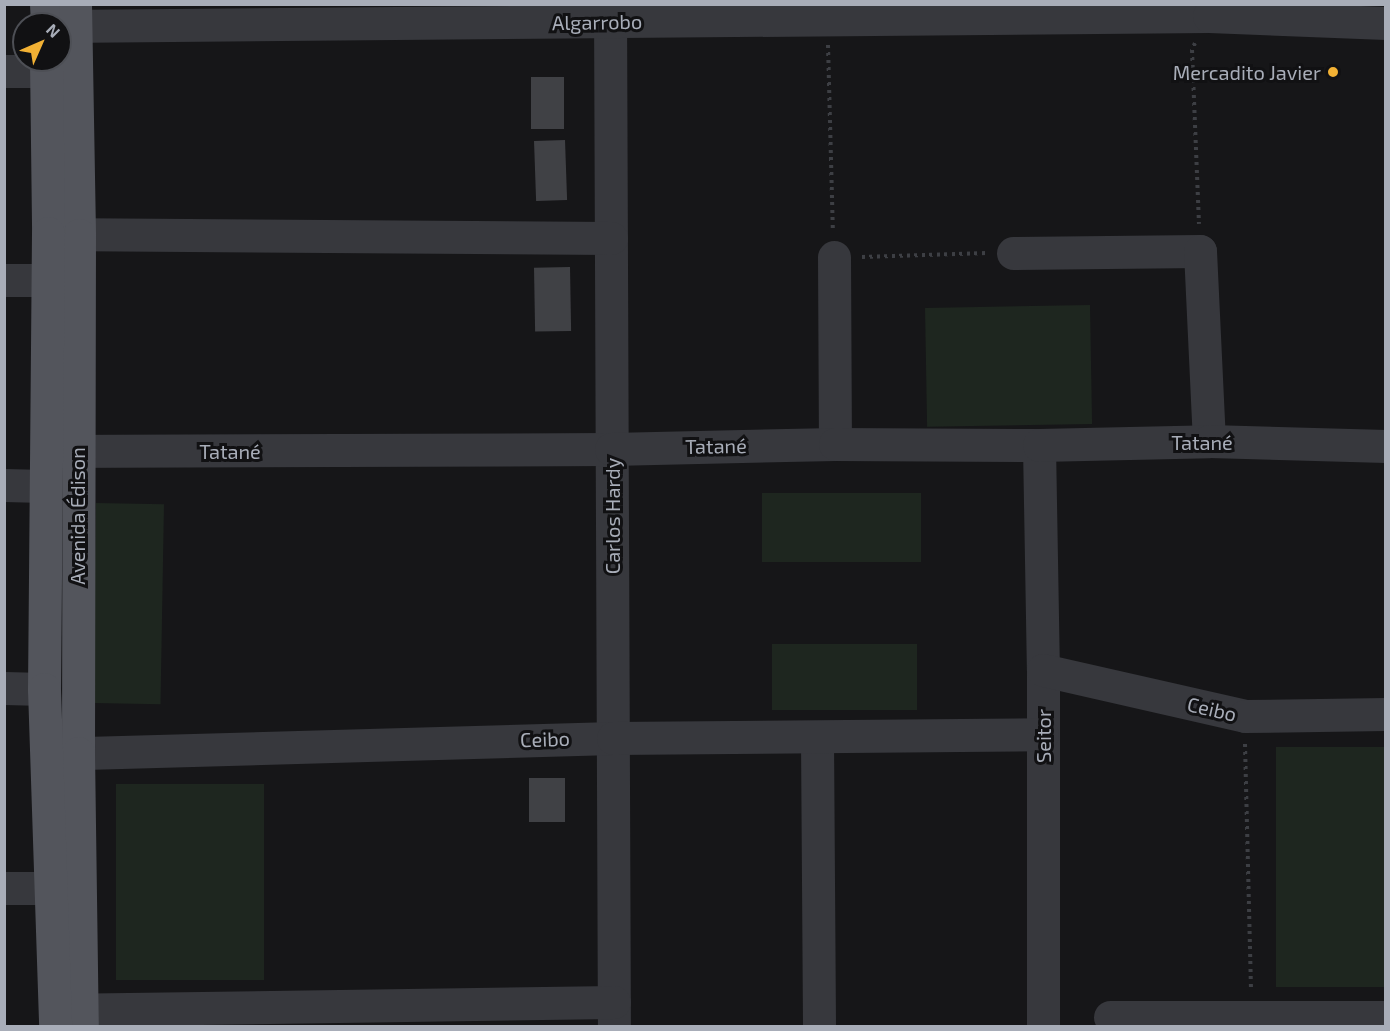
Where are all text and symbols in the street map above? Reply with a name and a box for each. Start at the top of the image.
street label: Algarrobo [552,9,642,35]
north arrow [12,12,72,72]
text: N [43,20,64,41]
place label: Mercadito Javier [1172,60,1321,84]
marker: Mercadito Javier [1326,65,1340,79]
street label: Tatané [1171,430,1233,454]
street label: Tatané [685,433,747,459]
street label: Tatané [199,439,261,463]
street label: Avenida Édison [65,447,89,585]
street label: Carlos Hardy [600,458,624,574]
street label: Ceibo [1185,692,1239,726]
street label: Seitor [1031,709,1055,763]
street label: Ceibo [520,726,570,752]

